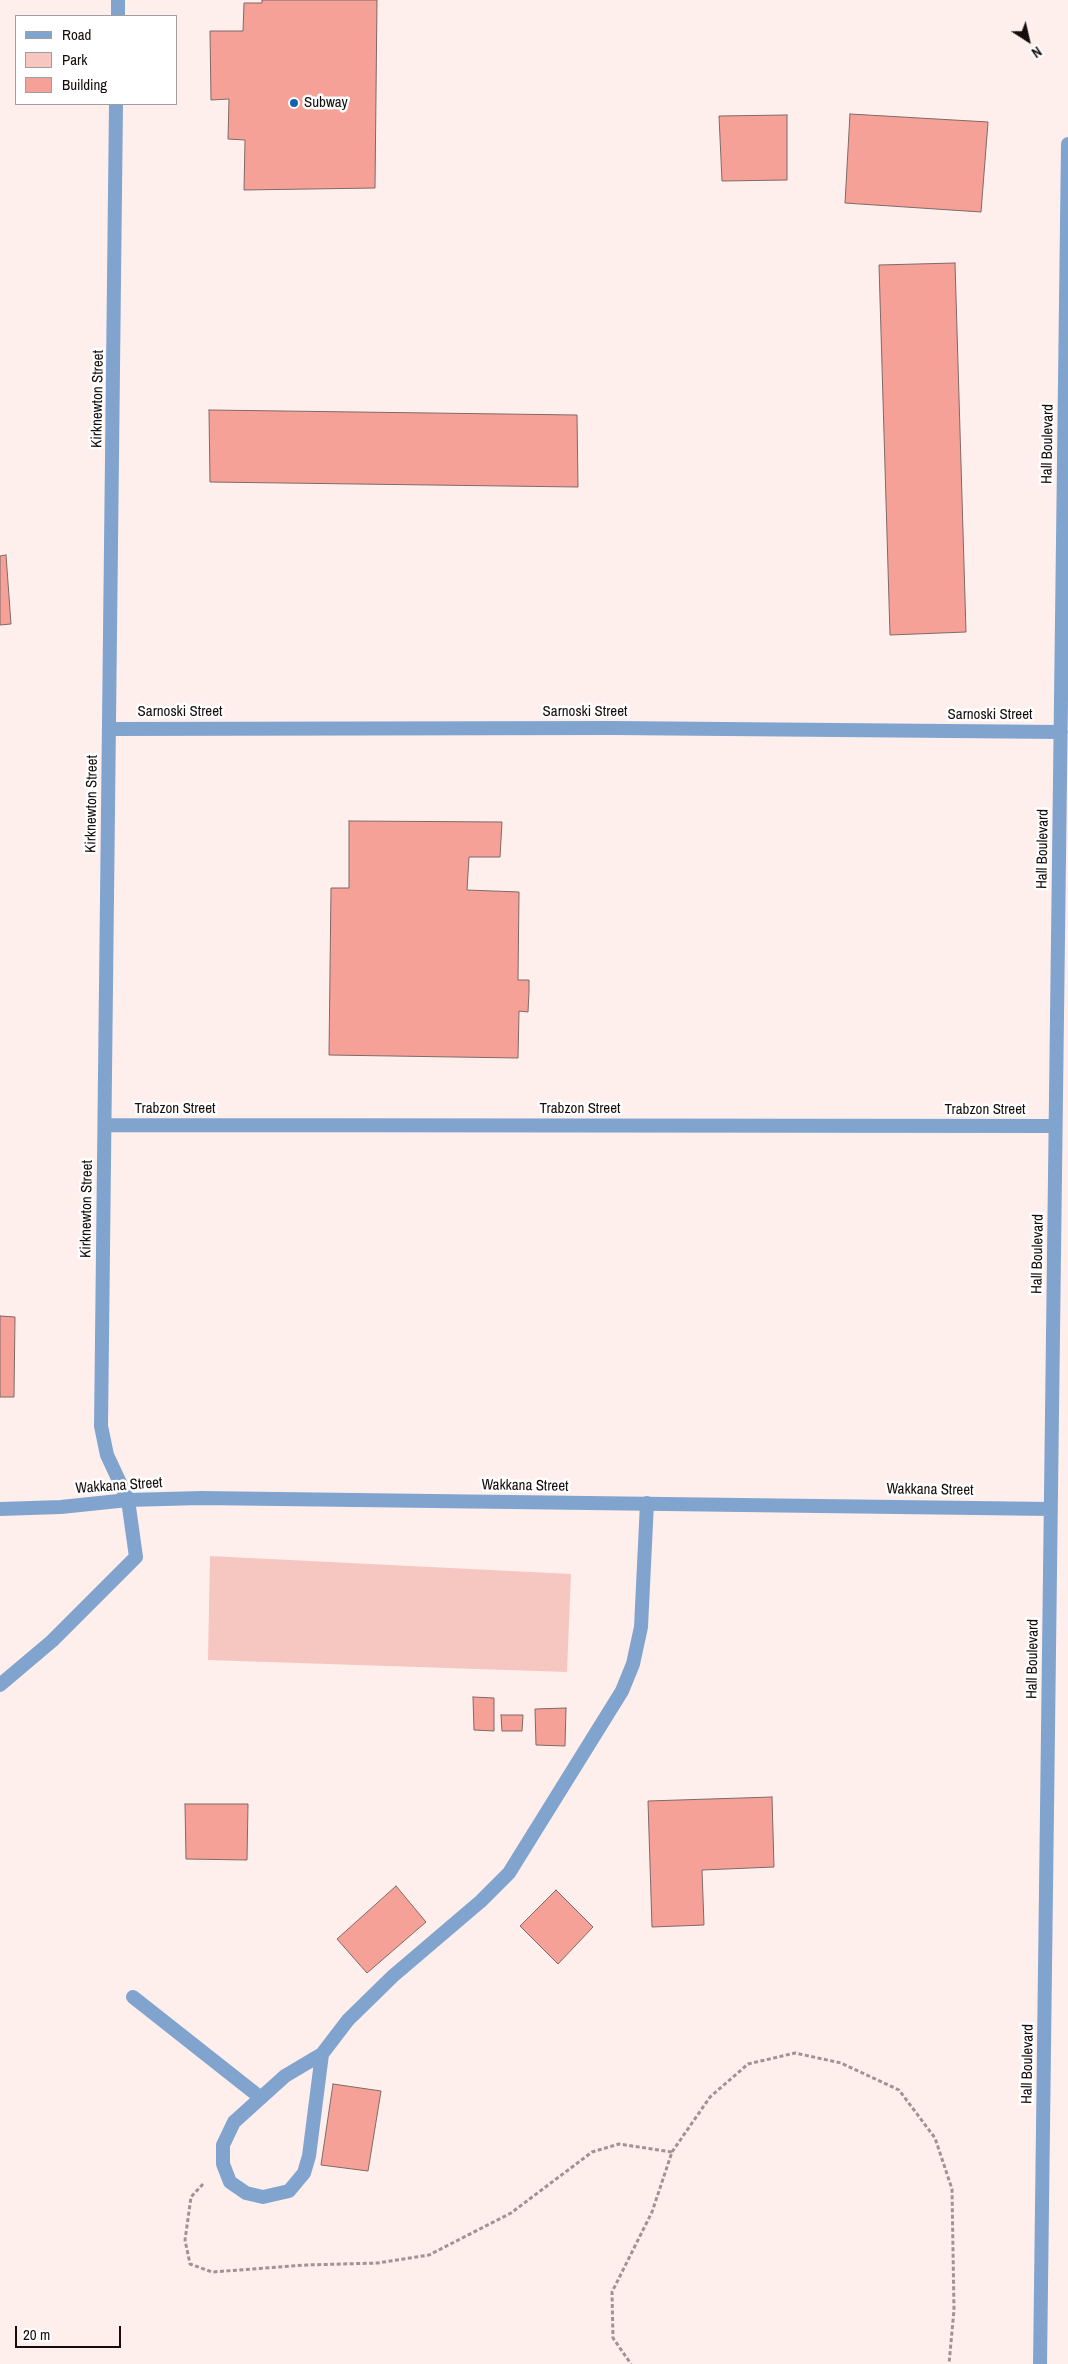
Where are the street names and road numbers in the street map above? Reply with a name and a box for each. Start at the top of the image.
street label: Kirknewton Street [88,350,108,448]
street label: Hall Boulevard [1038,404,1058,484]
street label: Sarnoski Street [138,703,222,721]
street label: Sarnoski Street [543,703,627,721]
street label: Sarnoski Street [948,706,1032,724]
street label: Kirknewton Street [82,755,102,853]
street label: Hall Boulevard [1033,809,1053,889]
street label: Trabzon Street [135,1100,215,1118]
street label: Trabzon Street [540,1100,620,1118]
street label: Trabzon Street [945,1101,1025,1119]
street label: Kirknewton Street [77,1160,97,1258]
street label: Hall Boulevard [1028,1214,1048,1294]
street label: Wakkana Street [75,1474,163,1498]
street label: Wakkana Street [481,1476,569,1496]
street label: Wakkana Street [886,1480,974,1500]
street label: Hall Boulevard [1023,1619,1043,1699]
street label: Hall Boulevard [1018,2024,1038,2104]

